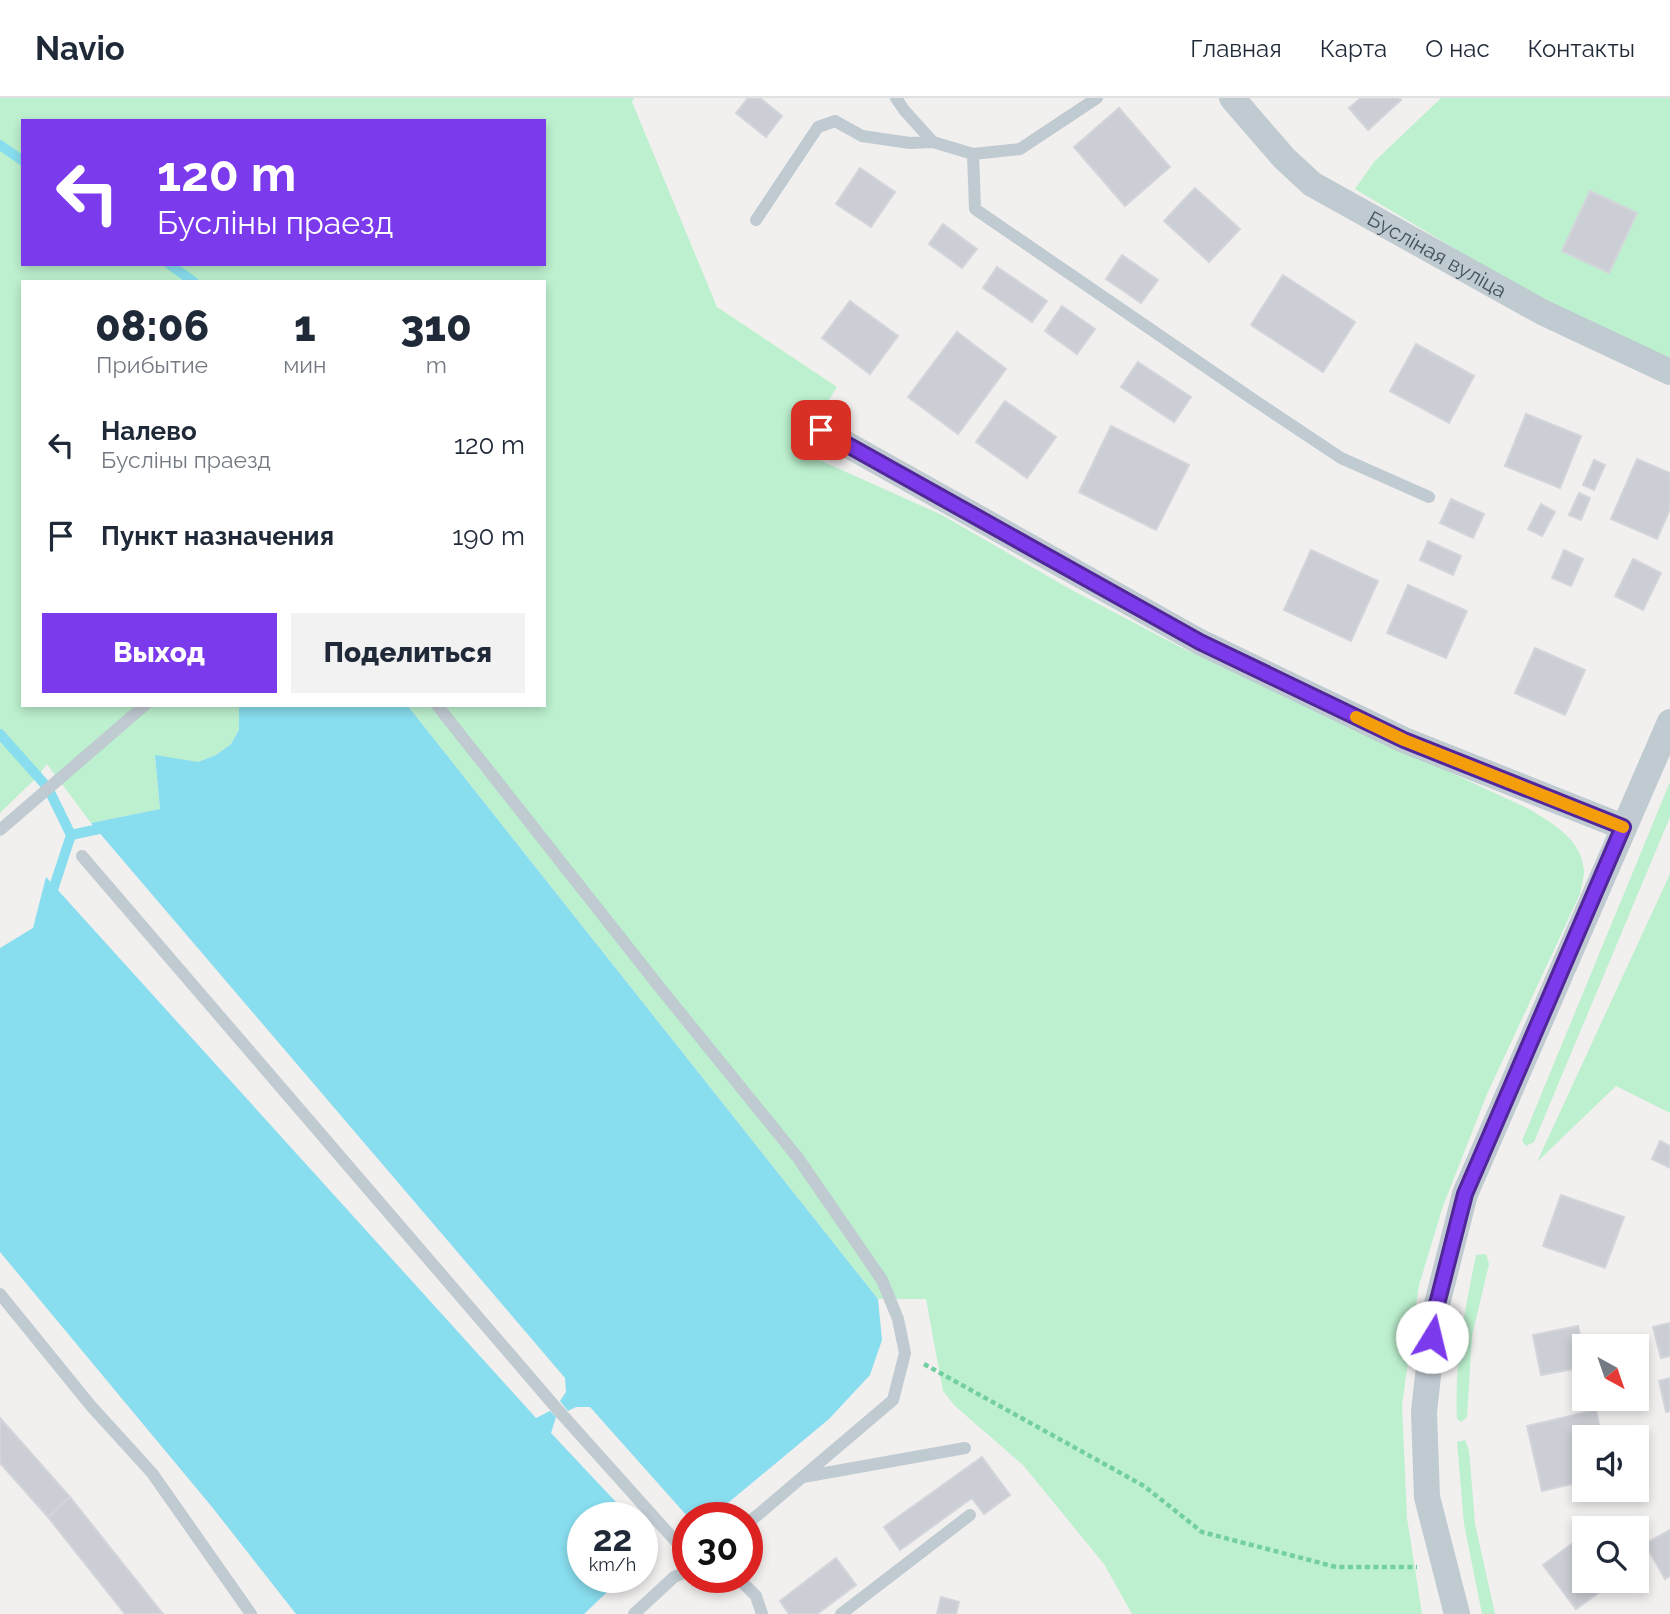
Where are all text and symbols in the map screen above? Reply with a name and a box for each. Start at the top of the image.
text: Navio [35,29,125,68]
text: Главная [1190,34,1282,63]
text: Карта [1320,34,1387,63]
text: О нас [1425,34,1490,63]
text: Контакты [1528,34,1635,63]
text: 120 m [157,145,296,202]
icon: left [42,147,133,238]
text: Бусліны праезд [157,204,393,241]
street label: Бусліная вуліца [1363,205,1511,302]
text: 08:06 [95,302,209,351]
text: 1 [294,302,316,351]
text: 310 [400,302,472,351]
text: Прибытие [96,351,208,378]
text: мин [283,351,326,378]
text: m [426,351,447,378]
pin [791,400,851,460]
icon: arrive [802,411,840,449]
text: Налево [101,416,197,446]
icon: left [42,426,80,464]
text: 120 m [454,430,525,460]
text: Бусліны праезд [101,446,271,473]
icon: arrive [42,517,80,555]
text: Пункт назначения [101,521,334,551]
text: 190 m [452,521,525,551]
button: Выход [42,613,277,693]
button: Поделиться [291,613,525,693]
position arrow [1395,1300,1469,1374]
north arrow [1572,1334,1648,1410]
map controls [1572,1334,1649,1593]
button: sound [1572,1425,1649,1502]
speed limit sign: 30 [672,1502,763,1593]
button: search [1572,1516,1649,1593]
text: 22 [593,1518,632,1559]
text: km/h [589,1554,636,1575]

